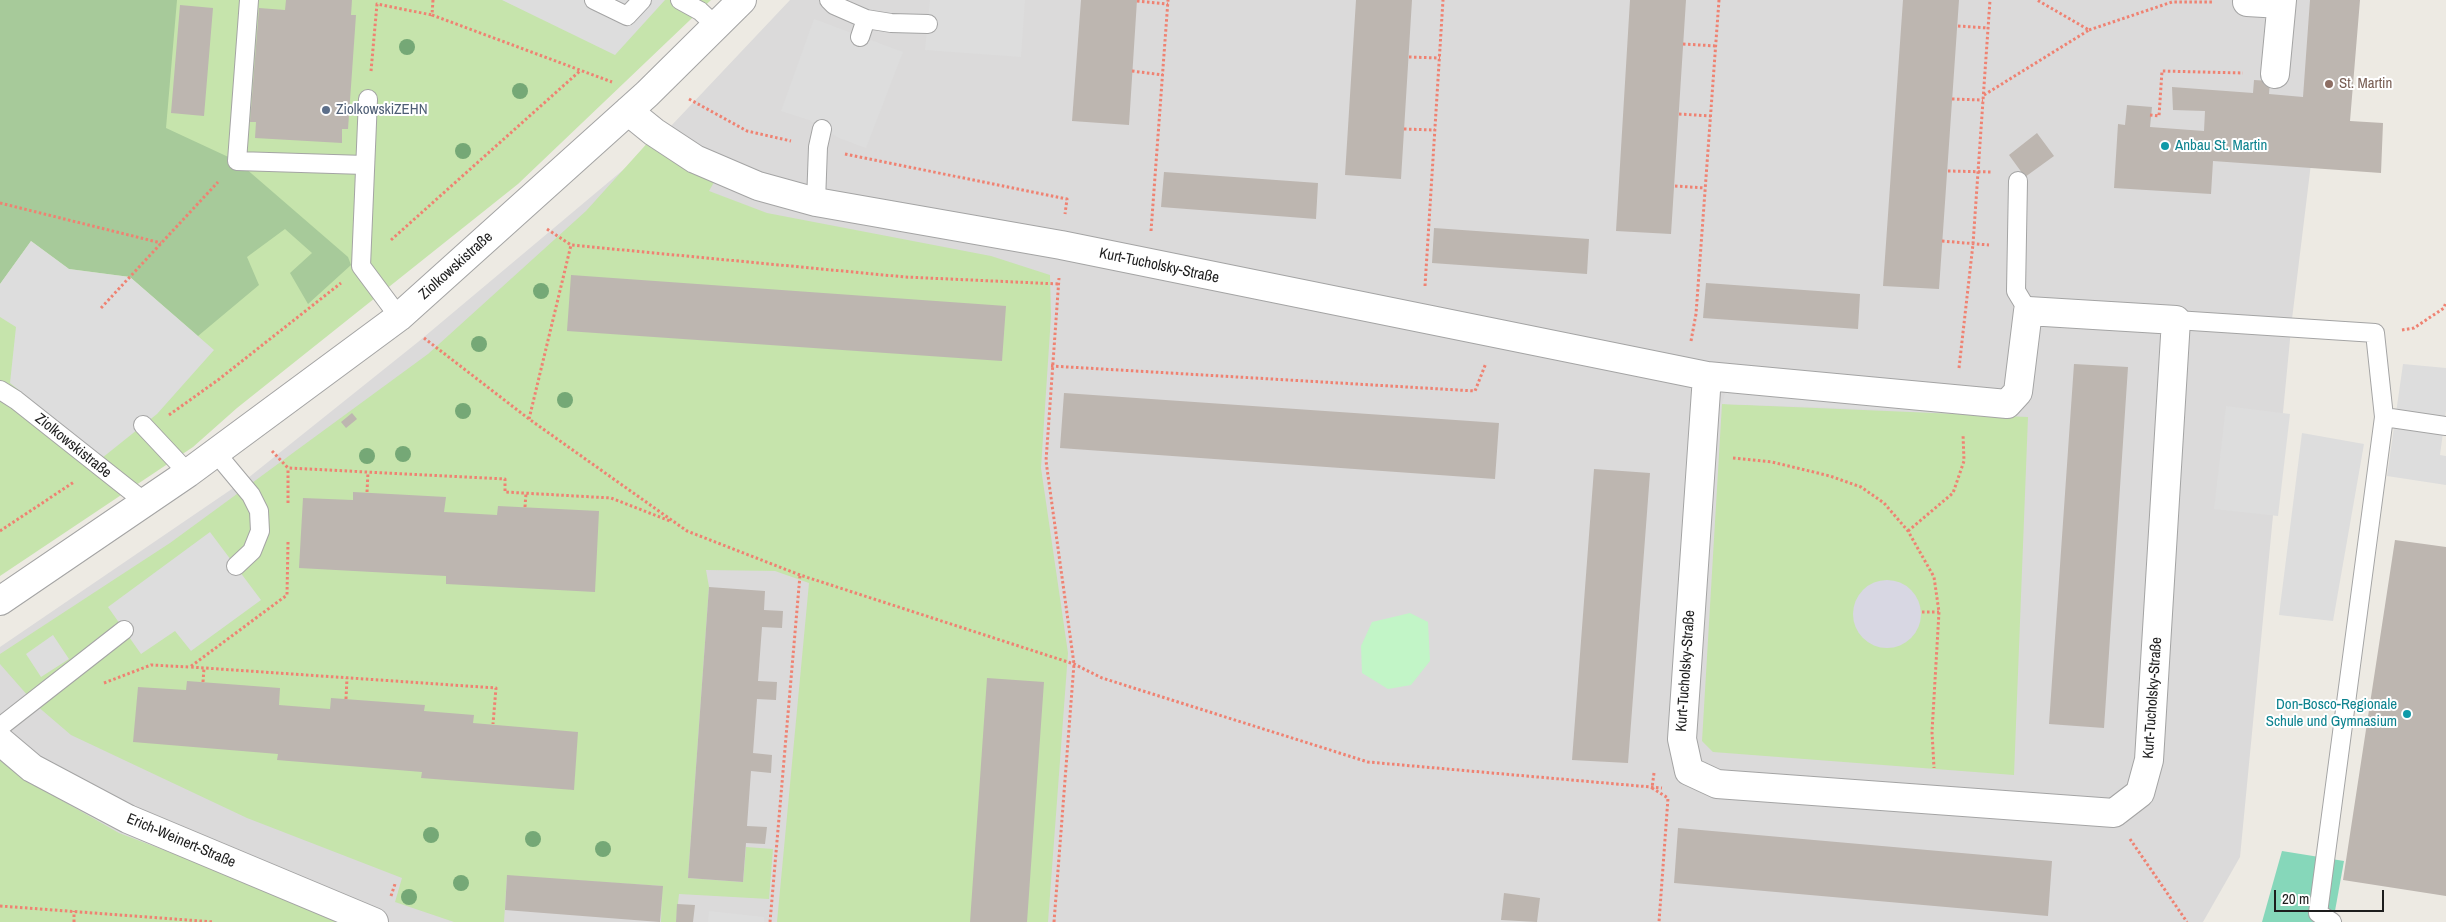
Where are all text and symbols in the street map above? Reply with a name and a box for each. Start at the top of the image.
place label: St. Martin [2339,75,2392,93]
marker: St. Martin [2323,78,2335,90]
place label: ZiolkowskiZEHN [336,101,428,119]
marker: ZiolkowskiZEHN [320,104,332,116]
place label: Anbau St. Martin [2175,137,2267,155]
marker: Anbau St. Martin [2159,140,2171,152]
street label: Ziolkowskistraße [415,228,497,304]
street label: Kurt-Tucholsky-Straße [1097,245,1221,287]
street label: Ziolkowskistraße [31,410,115,482]
street label: Kurt-Tucholsky-Straße [1673,610,1699,732]
street label: Kurt-Tucholsky-Straße [2140,637,2166,759]
place label: Don-Bosco-Regionale Schule und Gymnasium [2266,696,2397,731]
marker: Don-Bosco-Regionale Schule und Gymnasium [2401,708,2413,720]
street label: Erich-Weinert-Straße [124,810,238,872]
scale bar [2276,880,2386,912]
text: 20 m [2282,888,2309,909]

